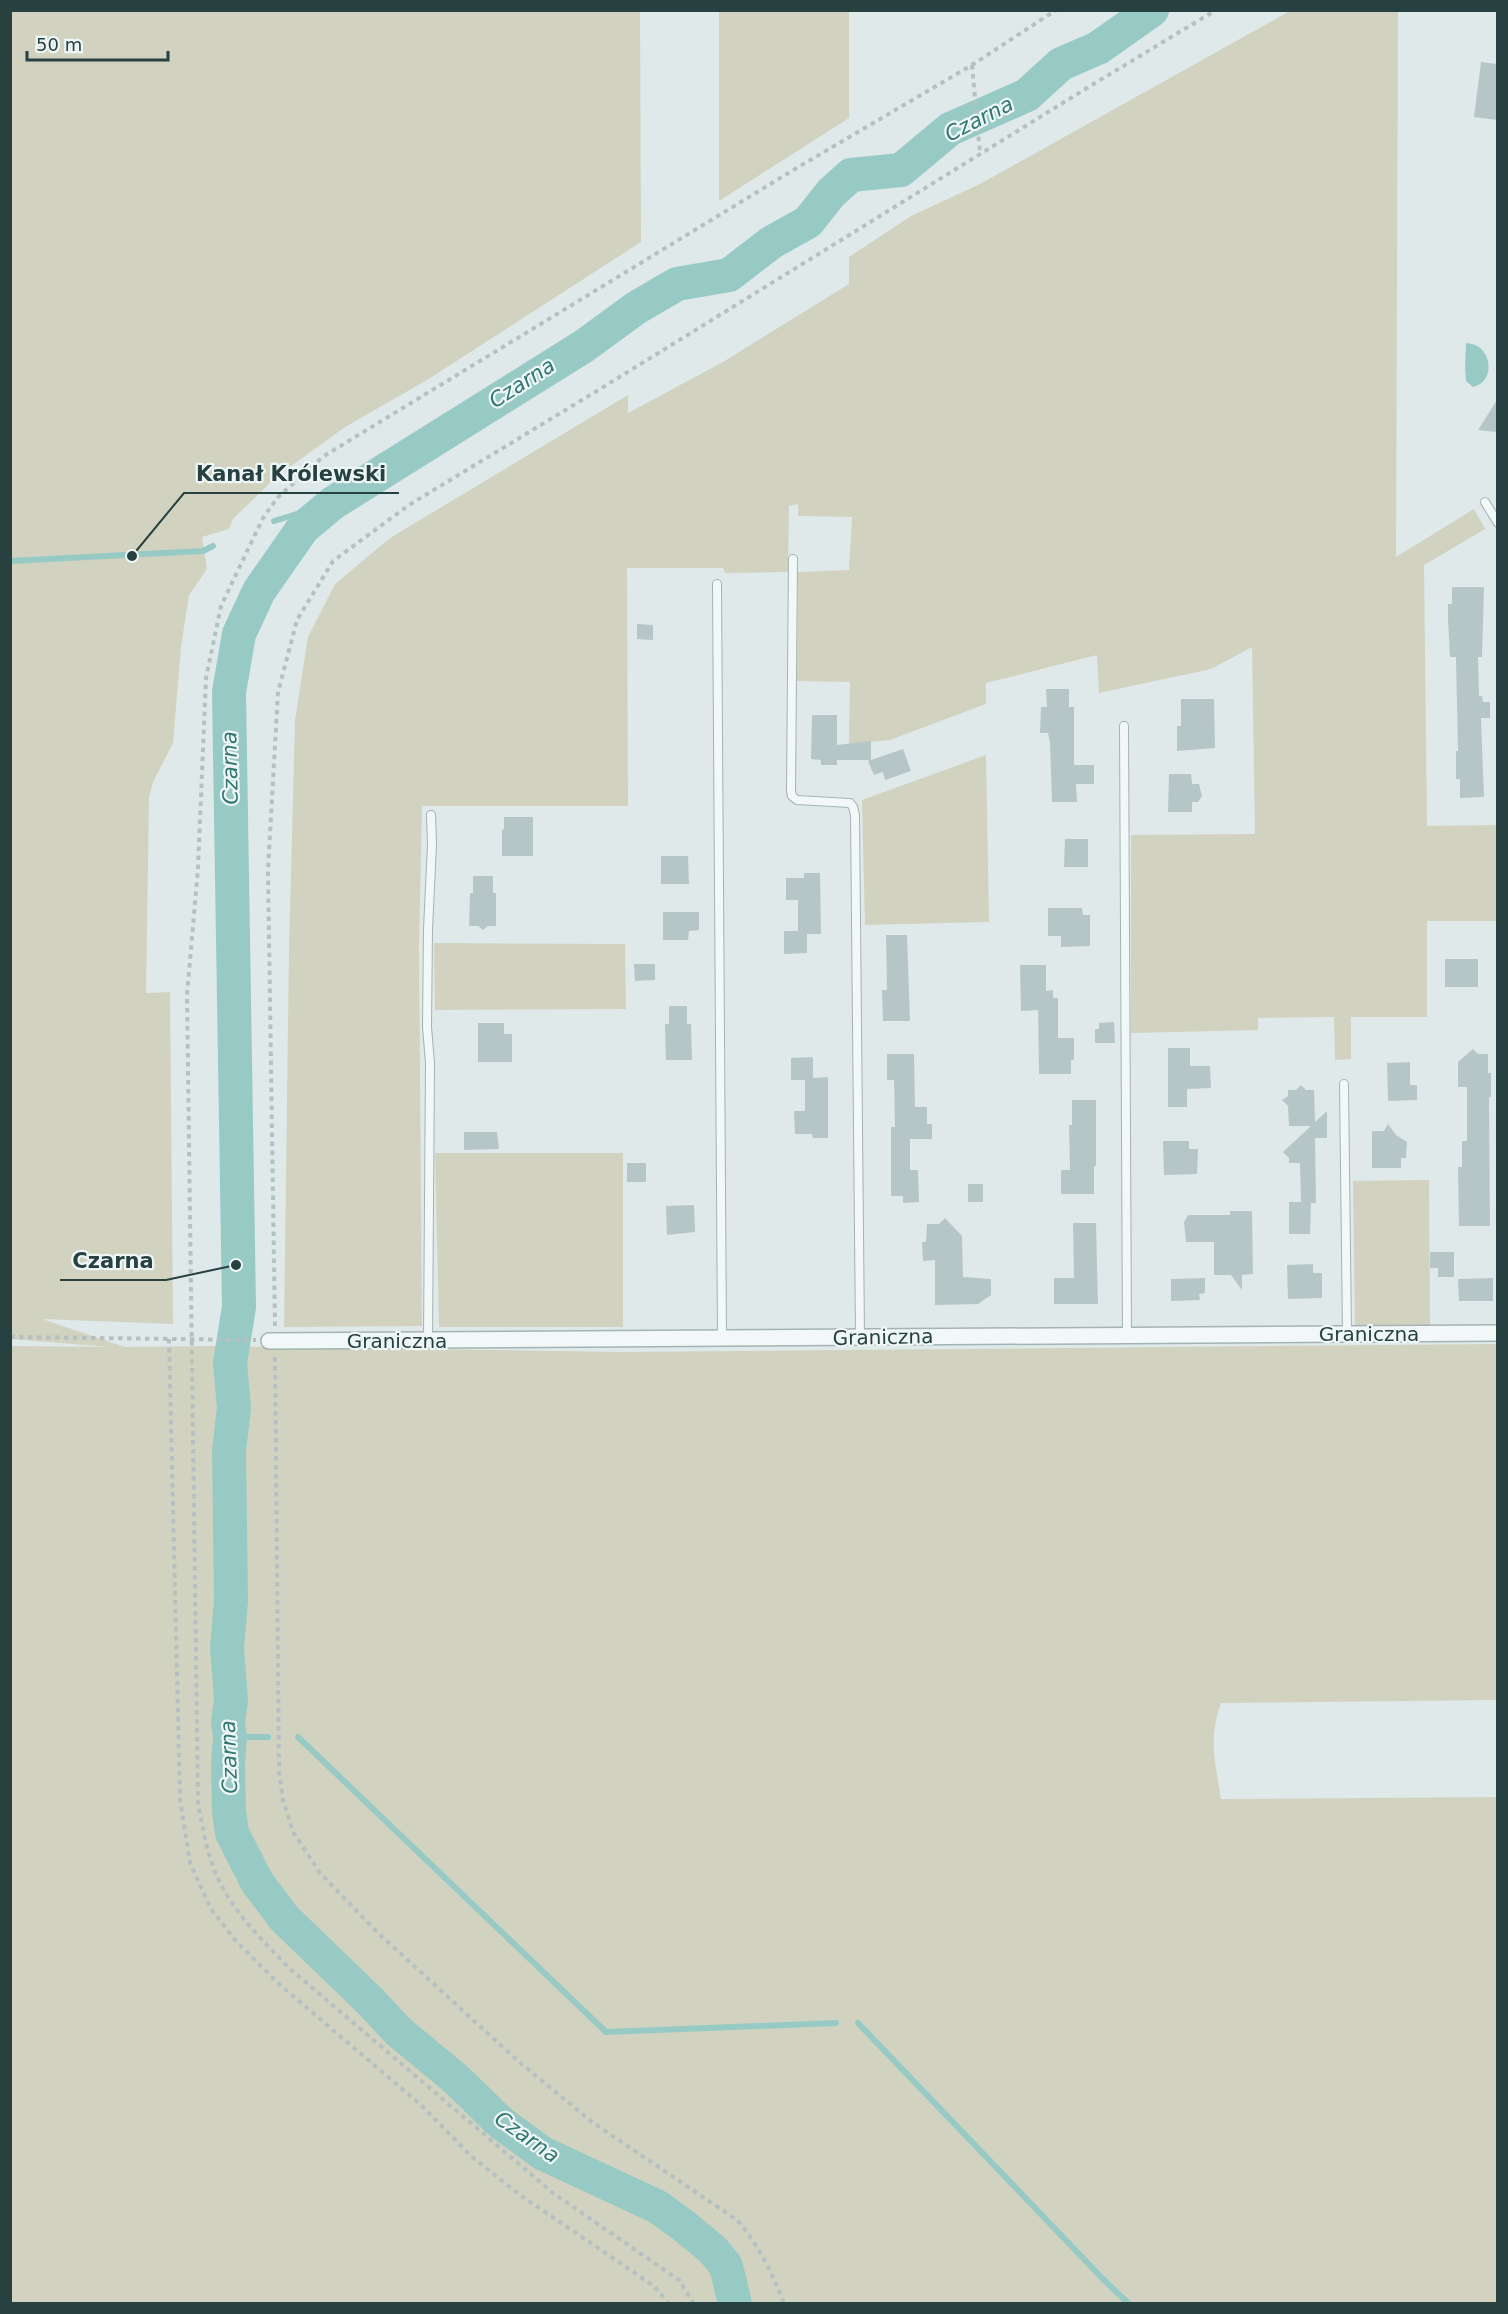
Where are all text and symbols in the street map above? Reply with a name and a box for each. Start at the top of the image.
scale bar [27,24,168,62]
text: 50 m [36,34,82,55]
water label: Czarna [941,92,1017,146]
water label: Czarna [485,353,559,413]
callout: Kanał Królewski [184,454,399,493]
text: Kanał Królewski [196,462,386,486]
water label: Czarna [217,731,243,805]
callout: Czarna [60,1241,166,1280]
text: Czarna [72,1249,154,1273]
street label: Graniczna [1319,1322,1419,1346]
street label: Graniczna [832,1324,934,1350]
street label: Graniczna [347,1329,447,1353]
water label: Czarna [216,1720,242,1794]
water label: Czarna [490,2106,564,2168]

